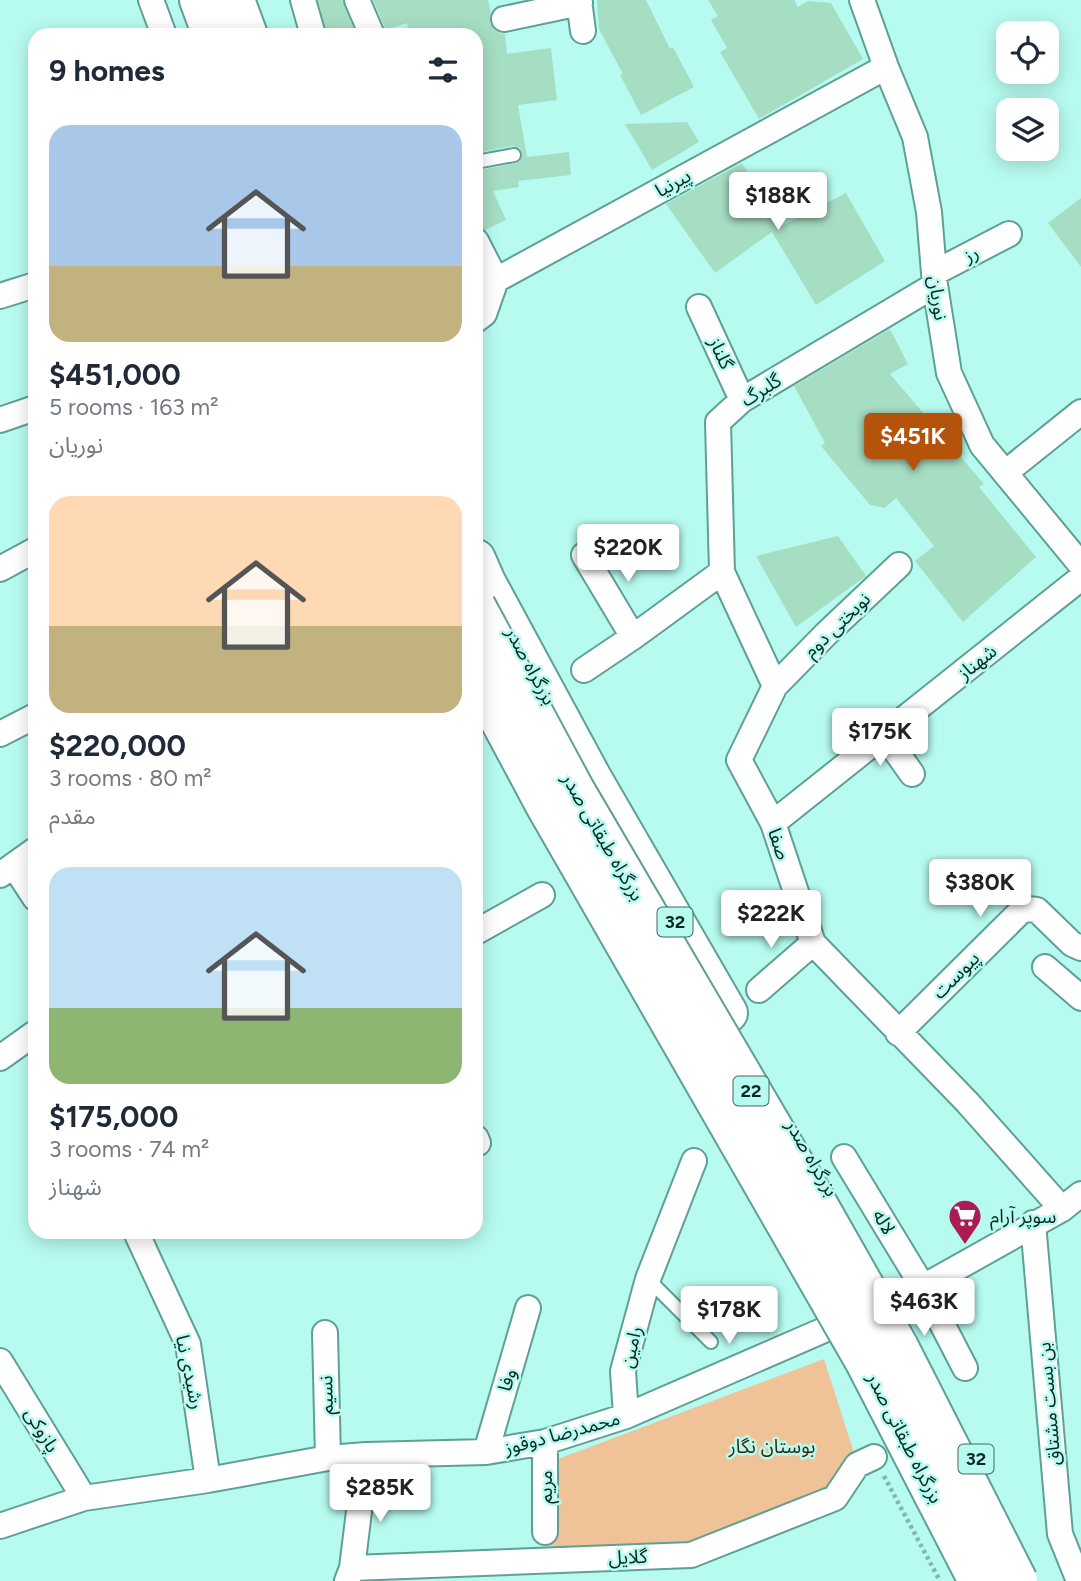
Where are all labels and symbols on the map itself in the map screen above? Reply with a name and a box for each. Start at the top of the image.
street label: پیرنیا [651,164,696,203]
pin: $188K [729,173,827,232]
street label: رز [959,241,982,268]
street label: نوریان [924,274,952,322]
street label: گلناز [703,332,739,374]
street label: گلبرگ [737,368,786,411]
pin: $451K [864,414,962,473]
pin: $220K [579,524,677,584]
street label: نوبختی دوم [799,588,877,665]
street label: بزرگراه صدر [500,622,561,709]
street label: شهناز [952,639,1001,685]
pin: $175K [831,708,929,768]
street label: بزرگراه طبقاتی صدر [557,768,649,905]
street label: صفا [763,825,795,863]
pin: $380K [931,860,1029,919]
pin: $222K [722,890,820,950]
road number: 32 [658,908,692,937]
street label: پیوست [928,947,985,1004]
road number: 22 [734,1076,768,1106]
street label: بزرگراه صدر [780,1115,843,1201]
supermarket icon: سوپر آرام [946,1197,984,1246]
street label: لاله [868,1205,900,1239]
place label: سوپر آرام [990,1205,1056,1231]
pin: $463K [875,1278,973,1338]
pin: $178K [680,1286,778,1346]
street label: رامین [615,1324,647,1370]
street label: رشیدی نیا [171,1333,209,1411]
street label: بن بست مشتاق [1032,1341,1066,1467]
street label: وفا [493,1366,521,1394]
street label: بزرگراه طبقاتی صدر [862,1368,948,1507]
street label: نسیم [314,1375,341,1415]
street label: پازوکی [19,1403,64,1457]
street label: محمدرضا دوقوز [501,1406,622,1460]
park label: بوستان نگار [728,1435,815,1458]
road number: 32 [958,1444,993,1474]
pin: $285K [331,1464,429,1524]
street label: مریم [534,1470,560,1504]
street label: گلایل [608,1545,649,1569]

